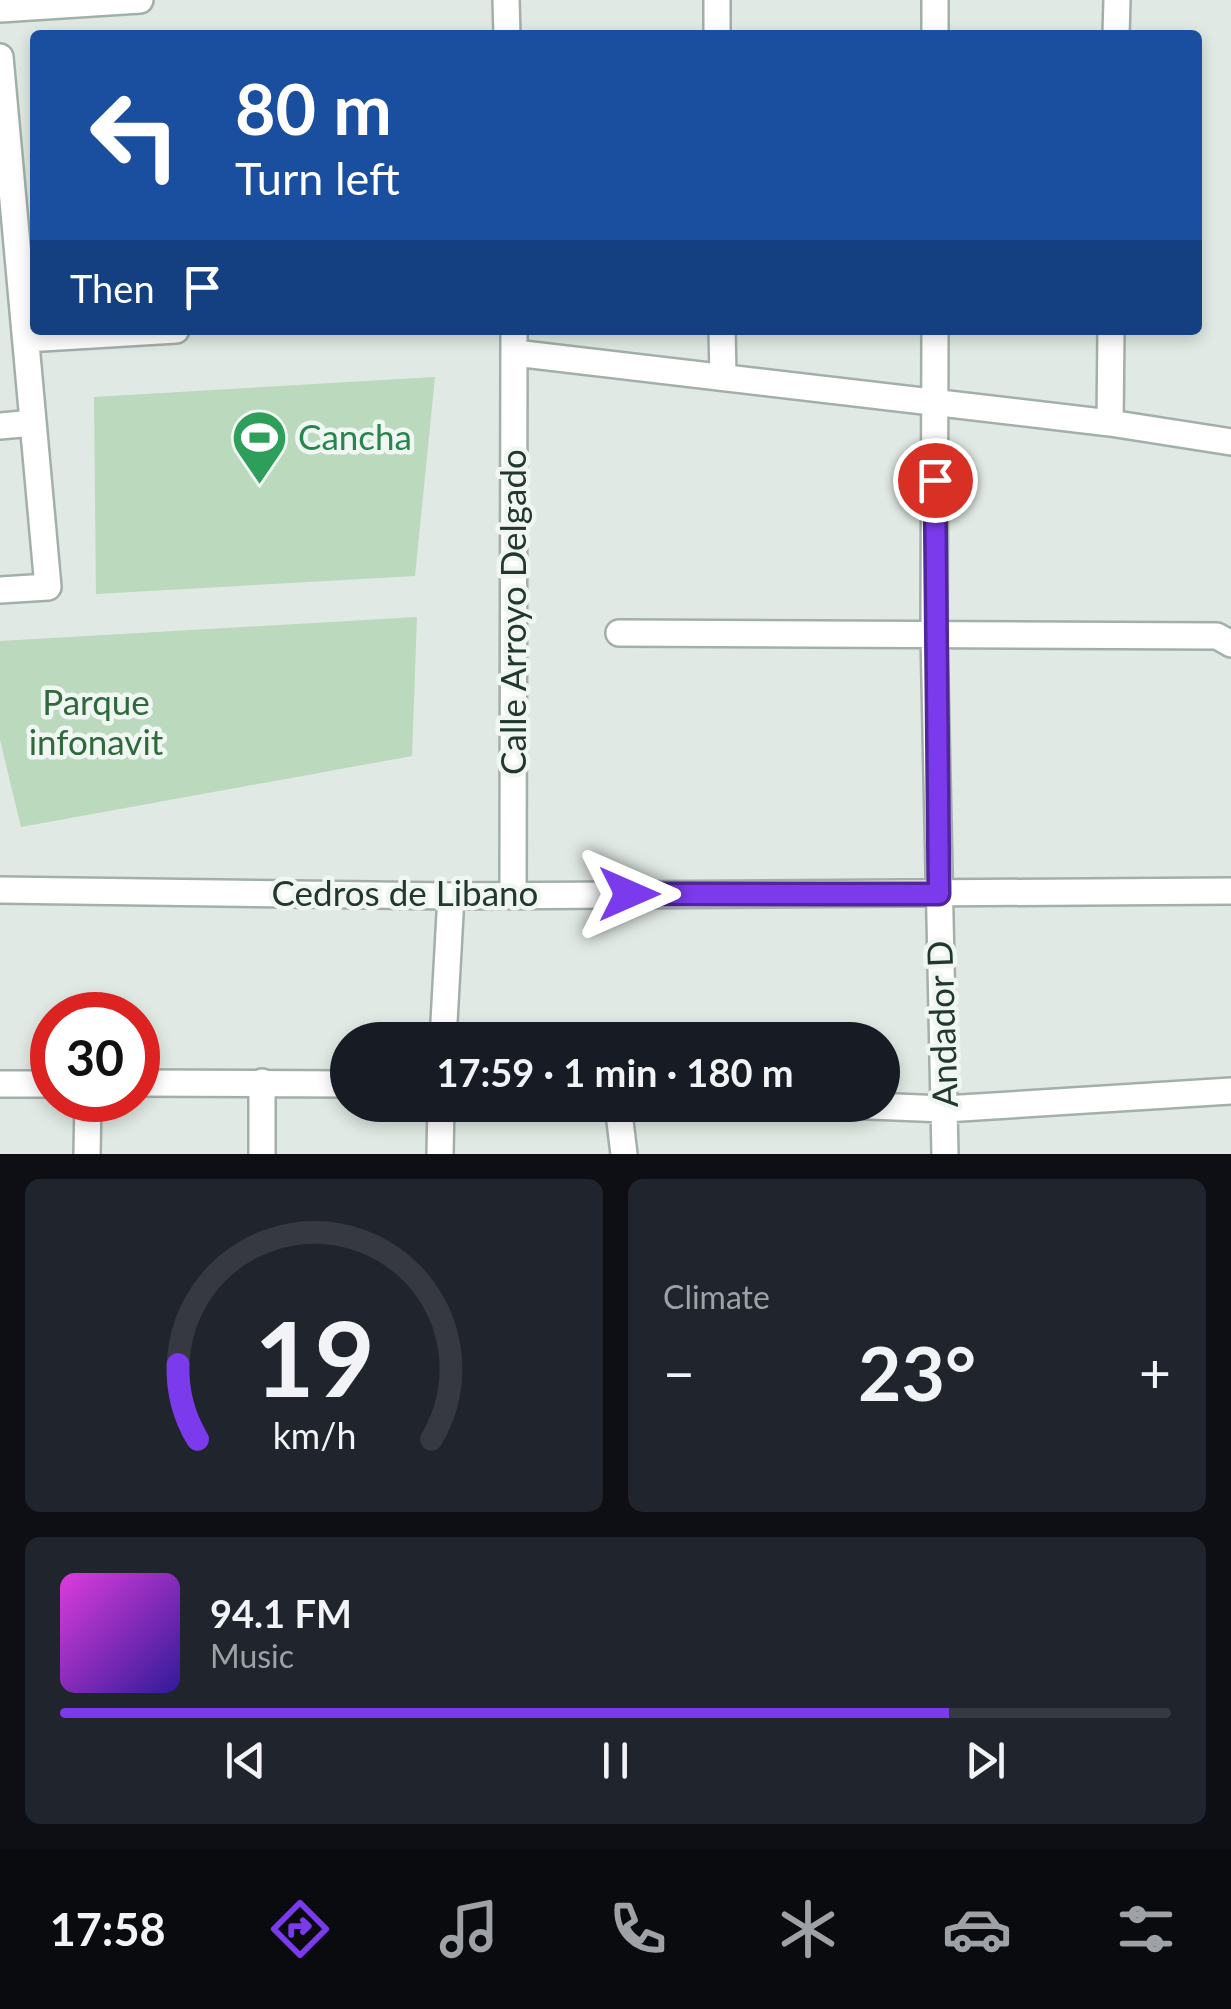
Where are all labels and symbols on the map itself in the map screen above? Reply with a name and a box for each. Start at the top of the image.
sports icon: Cancha [229,408,289,487]
place label: Cancha [298,415,412,457]
pin [893,438,978,523]
street label: Calle Arroyo Delgado [491,449,533,775]
park label: Parque infonavit [29,680,164,762]
position arrow [577,842,681,946]
street label: Cedros de Libano [272,871,538,913]
street label: Andador D [917,940,965,1108]
speed limit sign: 30 [30,992,160,1122]

